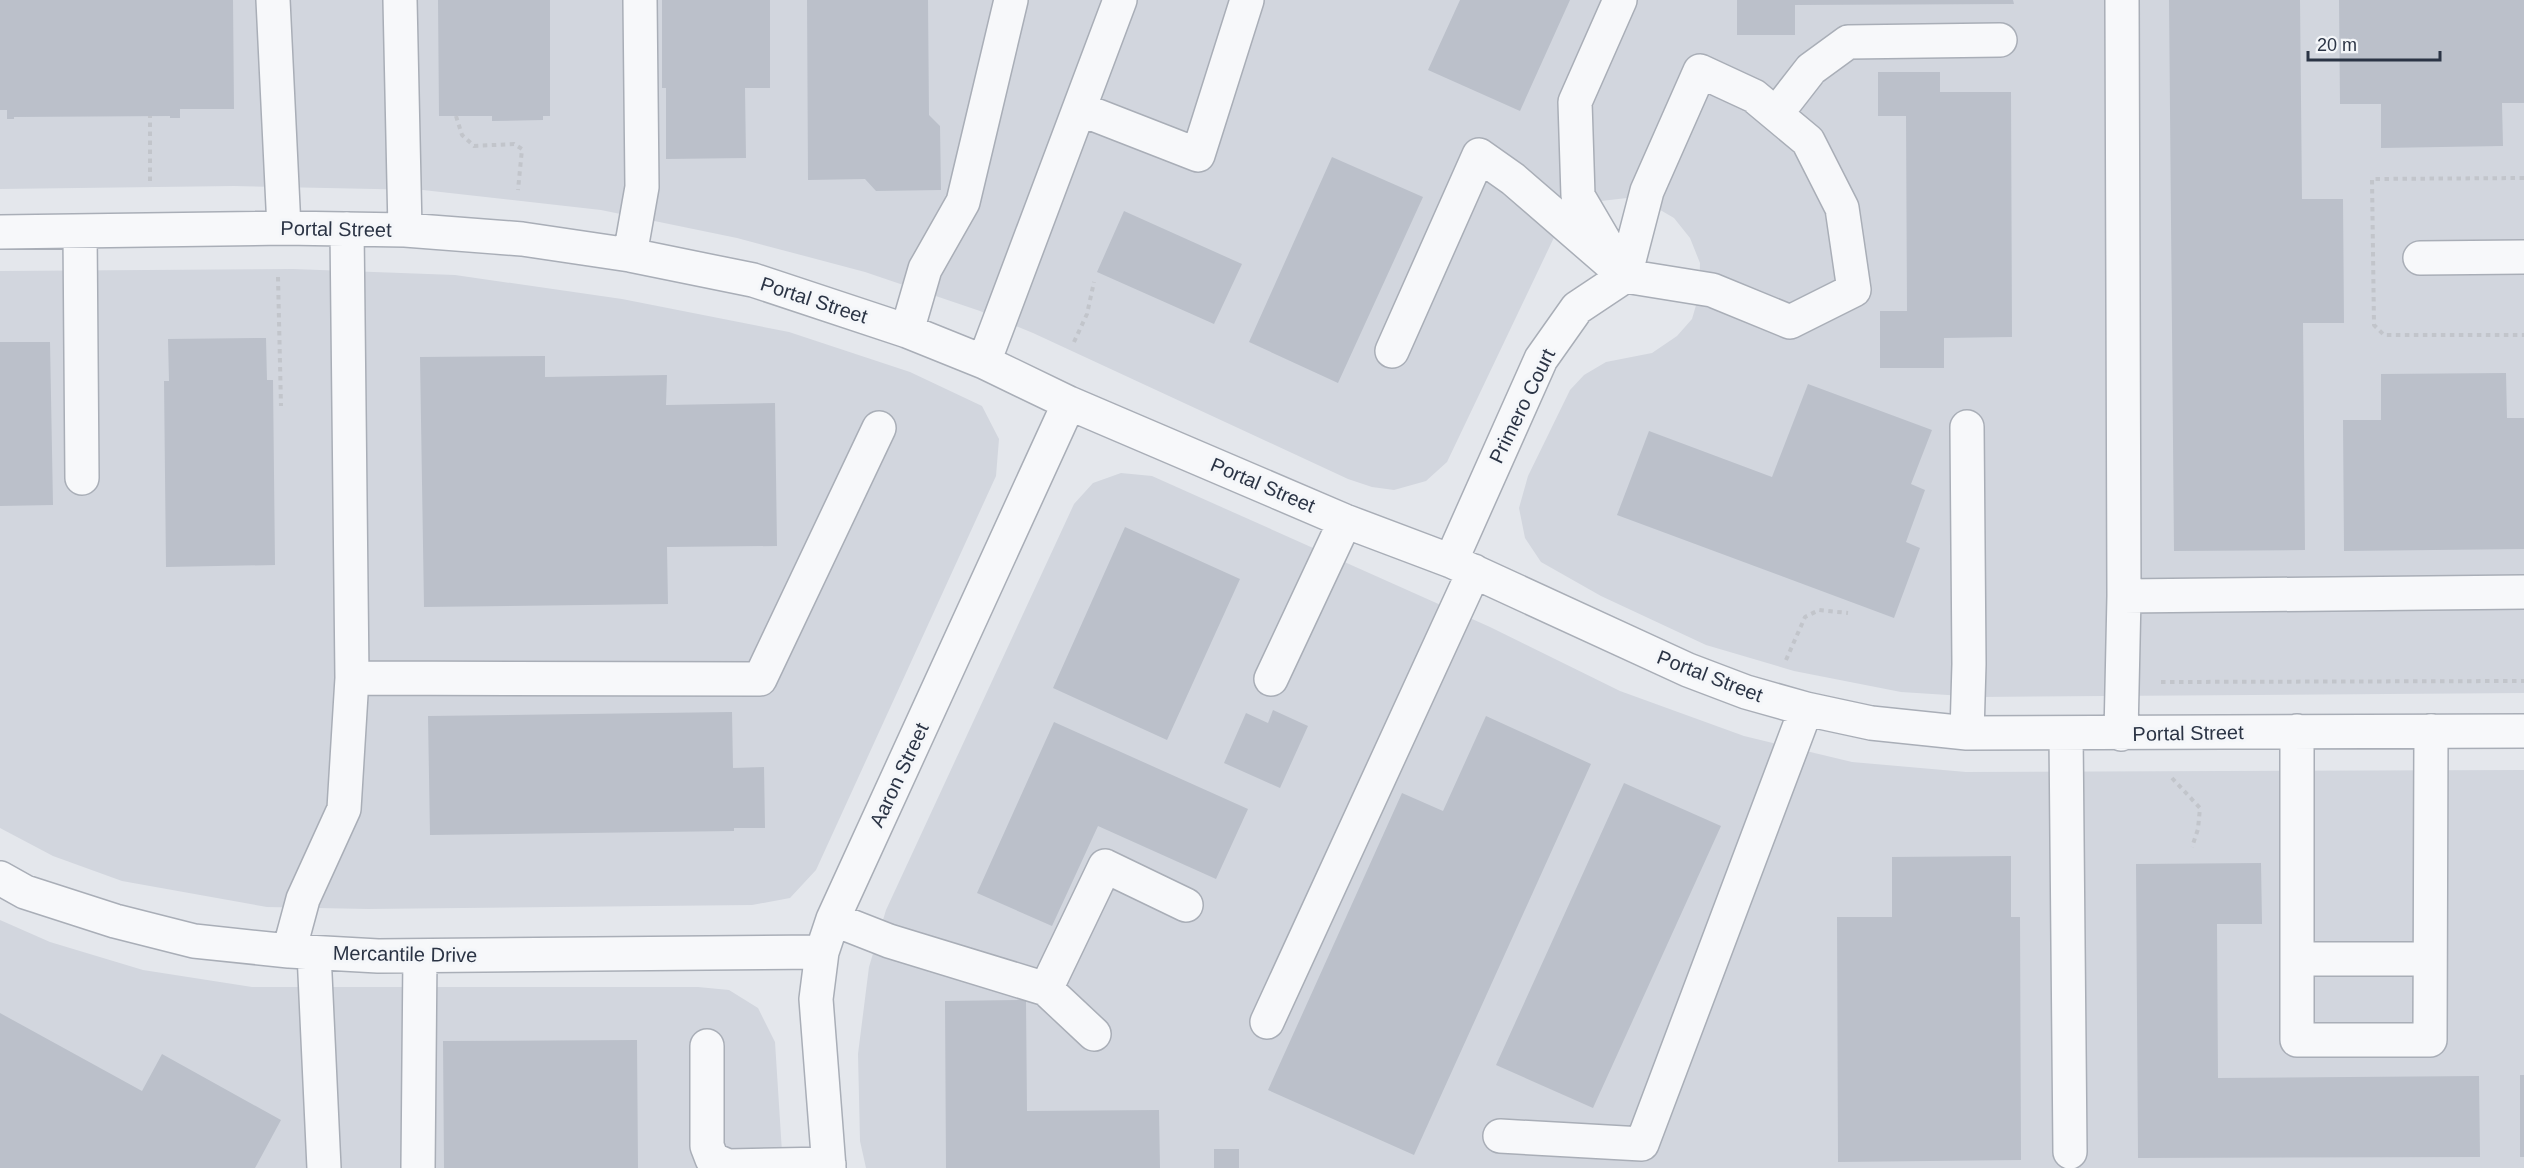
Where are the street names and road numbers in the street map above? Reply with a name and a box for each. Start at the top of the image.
street label: Portal Street [280,217,392,241]
street label: Portal Street [758,272,871,328]
street label: Primero Court [1485,345,1559,467]
street label: Portal Street [1208,453,1319,517]
street label: Portal Street [1654,646,1766,706]
street label: Aaron Street [865,719,933,831]
street label: Portal Street [2132,721,2244,745]
street label: Mercantile Drive [333,942,477,966]

